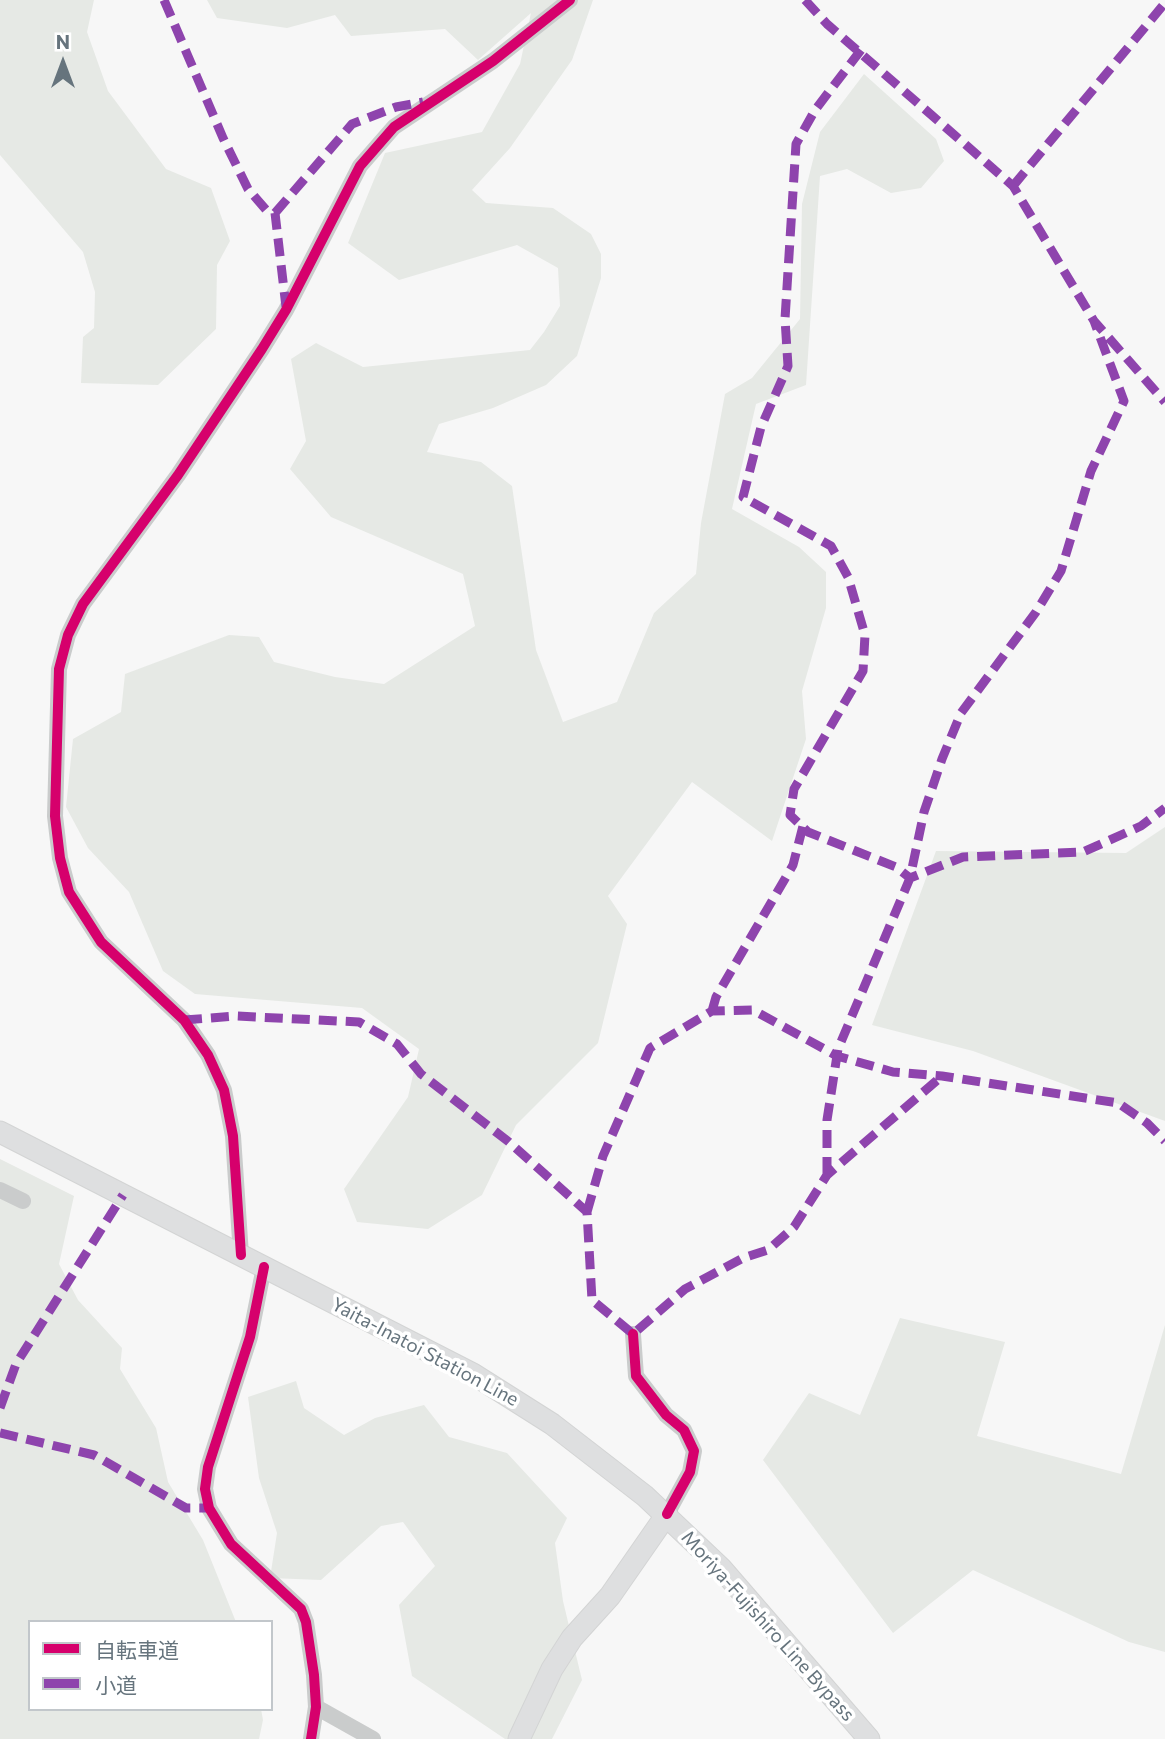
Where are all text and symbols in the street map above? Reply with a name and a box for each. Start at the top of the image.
north arrow [28,28,98,98]
text: N [56,30,70,53]
street label: Yaita-Inatoi Station Line [328,1293,522,1411]
street label: Moriya-Fujishiro Line Bypass [677,1526,859,1726]
legend [28,1620,273,1711]
text: 自転車道 [95,1637,179,1662]
text: 小道 [95,1672,137,1697]

